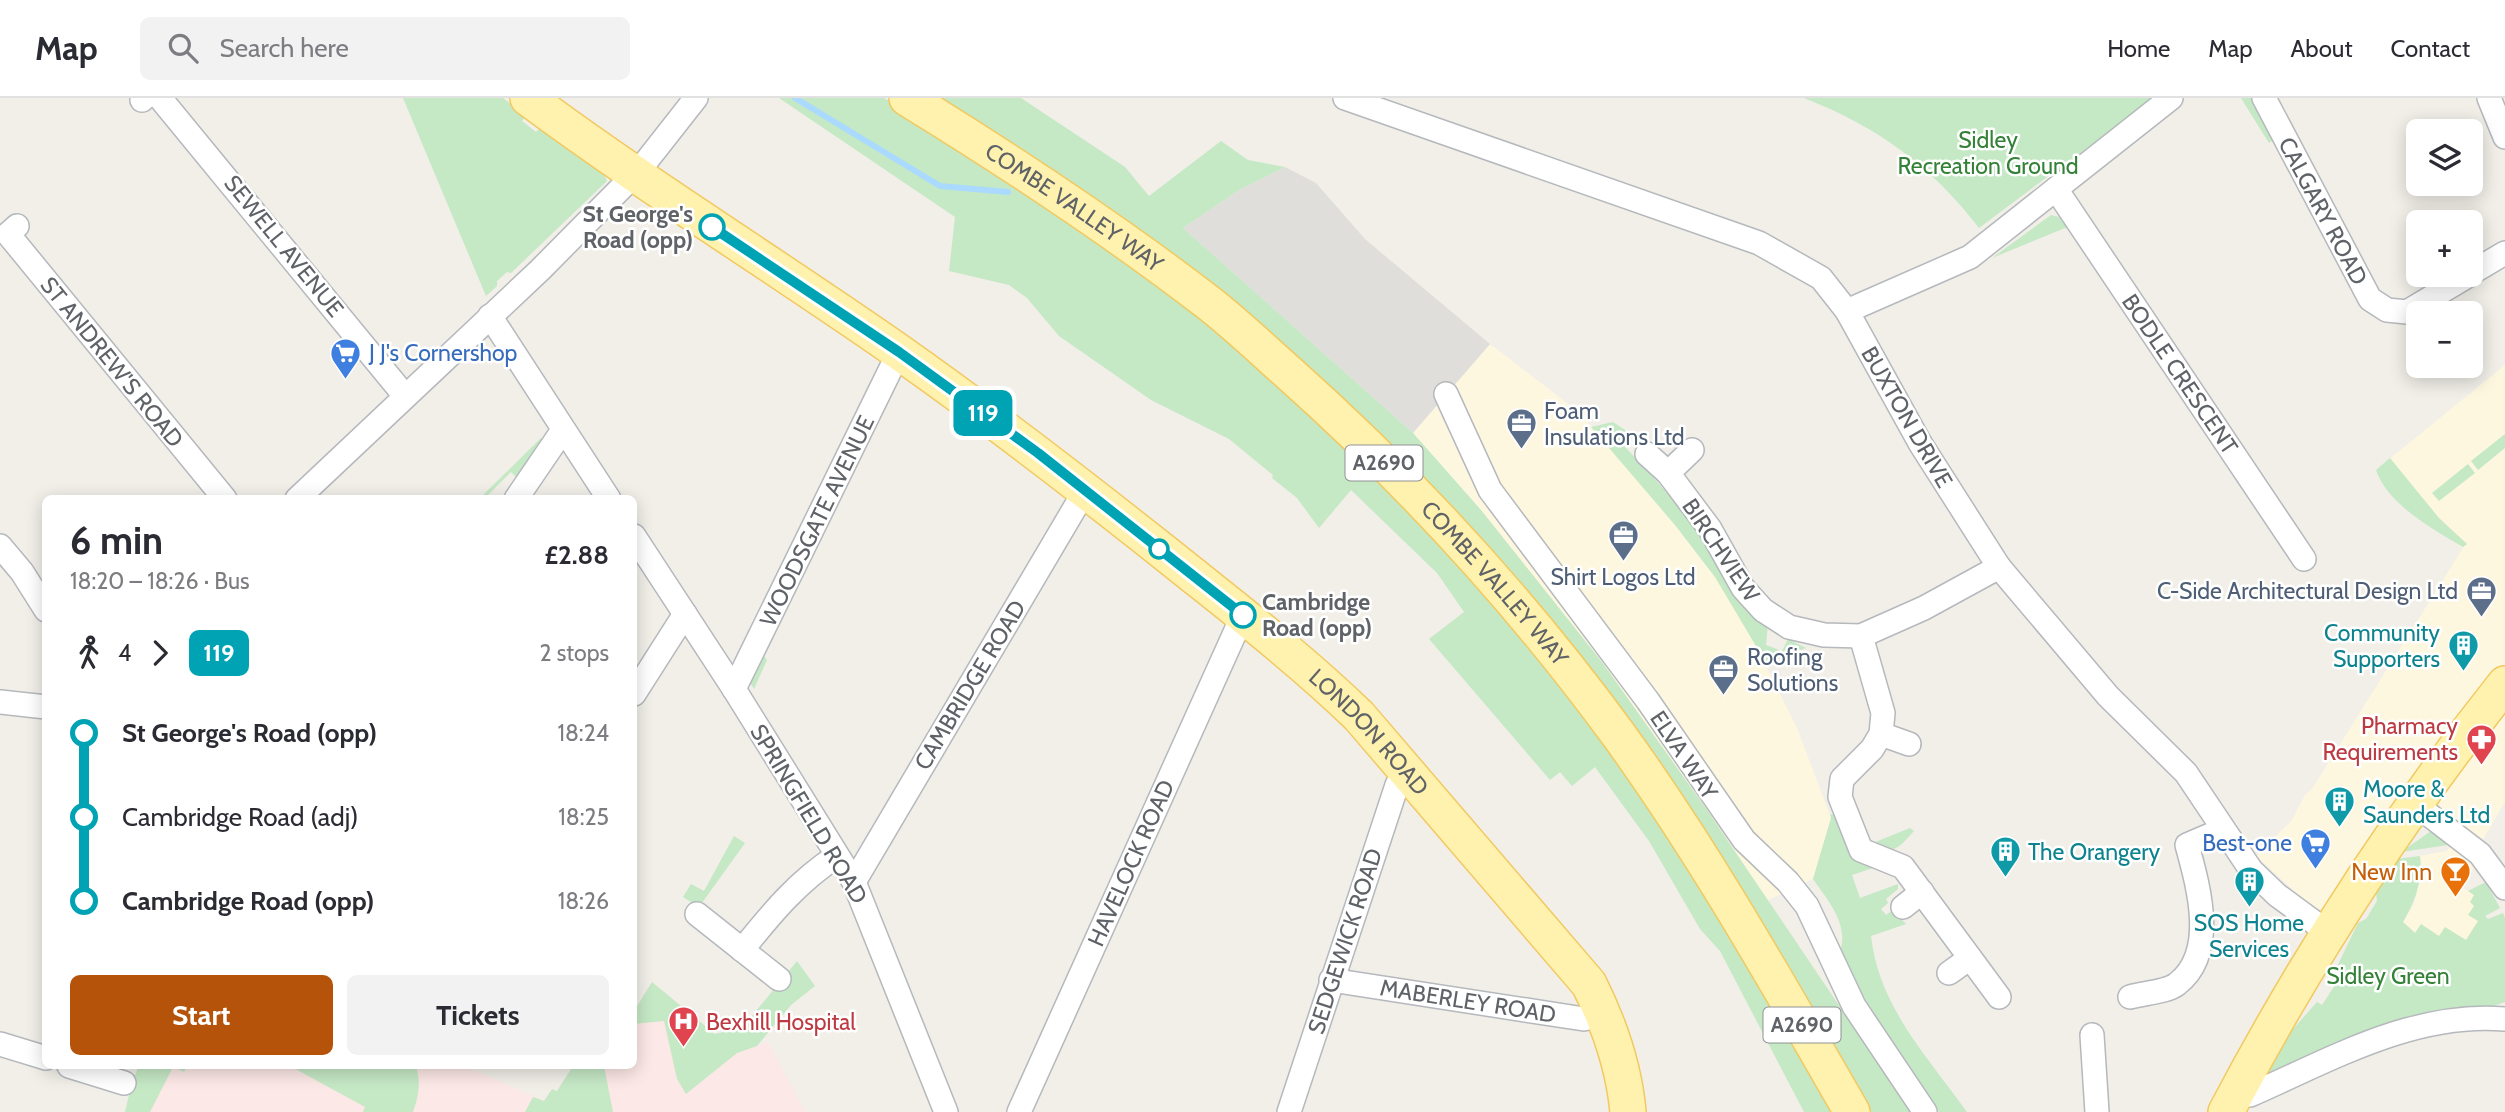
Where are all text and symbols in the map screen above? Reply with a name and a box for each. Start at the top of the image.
search box [140,17,630,80]
text: Map [35,28,98,68]
icon: search [164,29,202,67]
text: Search here [220,32,349,64]
text: Home [2107,34,2170,63]
text: Map [2208,34,2253,63]
text: About [2291,34,2353,63]
text: Contact [2391,34,2470,63]
map controls [2406,119,2483,378]
button: layers [2406,119,2483,196]
park label: Sidley Recreation Ground [1897,126,2079,180]
street label: CALGARY ROAD [2272,132,2374,290]
street label: COMBE VALLEY WAY [980,137,1170,279]
street label: SEWELL AVENUE [218,169,350,323]
place label: St George's Road (opp) [583,200,693,254]
button: + [2406,210,2483,287]
marker: St George's Road (opp) [699,214,725,240]
street label: ST ANDREW'S ROAD [35,271,189,453]
street label: BODLE CRESCENT [2116,289,2244,459]
button: − [2406,301,2483,378]
supermarket icon: J J's Cornershop [329,336,363,380]
place label: J J's Cornershop [368,339,518,367]
street label: BUXTON DRIVE [1855,342,1959,492]
line badge: 119 [943,390,1023,436]
place label: Foam Insulations Ltd [1544,397,1685,451]
text: 119 [967,398,999,427]
office icon: Foam Insulations Ltd [1504,407,1538,451]
street label: WOODSGATE AVENUE [754,411,880,631]
road number: A2690 [1346,446,1422,480]
street label: BIRCHVIEW [1676,493,1766,607]
street label: COMBE VALLEY WAY [1415,495,1575,672]
text: 6 min [70,517,163,564]
office icon: Shirt Logos Ltd [1606,519,1640,563]
text: £2.88 [545,539,609,571]
unlabelled marker [1149,539,1169,559]
place label: Shirt Logos Ltd [1551,563,1695,591]
text: 18:20 – 18:26 · Bus [70,567,250,595]
office icon: C-Side Architectural Design Ltd [2464,574,2498,618]
place label: C-Side Architectural Design Ltd [2157,577,2458,605]
place label: Cambridge Road (opp) [1262,588,1372,642]
street label: CAMBRIDGE ROAD [908,595,1032,775]
marker: Cambridge Road (opp) [1230,602,1256,628]
place label: Community Supporters [2324,619,2440,673]
building icon: Community Supporters [2446,629,2480,673]
icon: walk [70,634,108,672]
icon: forward [141,634,179,672]
text: 119 [203,638,235,667]
text: 4 [118,639,131,667]
text: 2 stops [540,639,609,667]
place label: Roofing Solutions [1747,643,1838,697]
office icon: Roofing Solutions [1707,653,1741,697]
street label: LONDON ROAD [1303,663,1435,801]
street label: ELVA WAY [1644,705,1724,805]
place label: Pharmacy Requirements [2322,712,2458,766]
text: St George's Road (opp) [122,717,377,749]
text: 18:24 [557,719,609,747]
street label: SPRINGFIELD ROAD [744,719,874,909]
pharmacy icon: Pharmacy Requirements [2464,722,2498,766]
street label: HAVELOCK ROAD [1082,775,1180,951]
place label: Moore & Saunders Ltd [2363,775,2490,829]
building icon: Moore & Saunders Ltd [2323,785,2357,829]
text: Cambridge Road (adj) [122,801,358,833]
text: 18:25 [558,803,609,831]
supermarket icon: Best-one [2298,826,2332,870]
place label: Best-one [2202,829,2292,857]
building icon: The Orangery [1988,835,2022,879]
place label: The Orangery [2028,838,2161,866]
street label: SEDGEWICK ROAD [1302,845,1388,1037]
bar icon: New Inn [2438,855,2472,899]
place label: New Inn [2351,858,2432,886]
building icon: SOS Home Services [2232,865,2266,909]
text: Cambridge Road (opp) [122,885,374,917]
text: 18:26 [558,887,609,915]
place label: SOS Home Services [2194,909,2304,963]
park label: Sidley Green [2326,962,2450,990]
street label: MABERLEY ROAD [1378,973,1558,1029]
button: Start [70,975,333,1055]
button: Tickets [347,975,609,1055]
hospital icon: Bexhill Hospital [666,1005,700,1049]
road number: A2690 [1764,1007,1840,1042]
place label: Bexhill Hospital [706,1008,856,1036]

